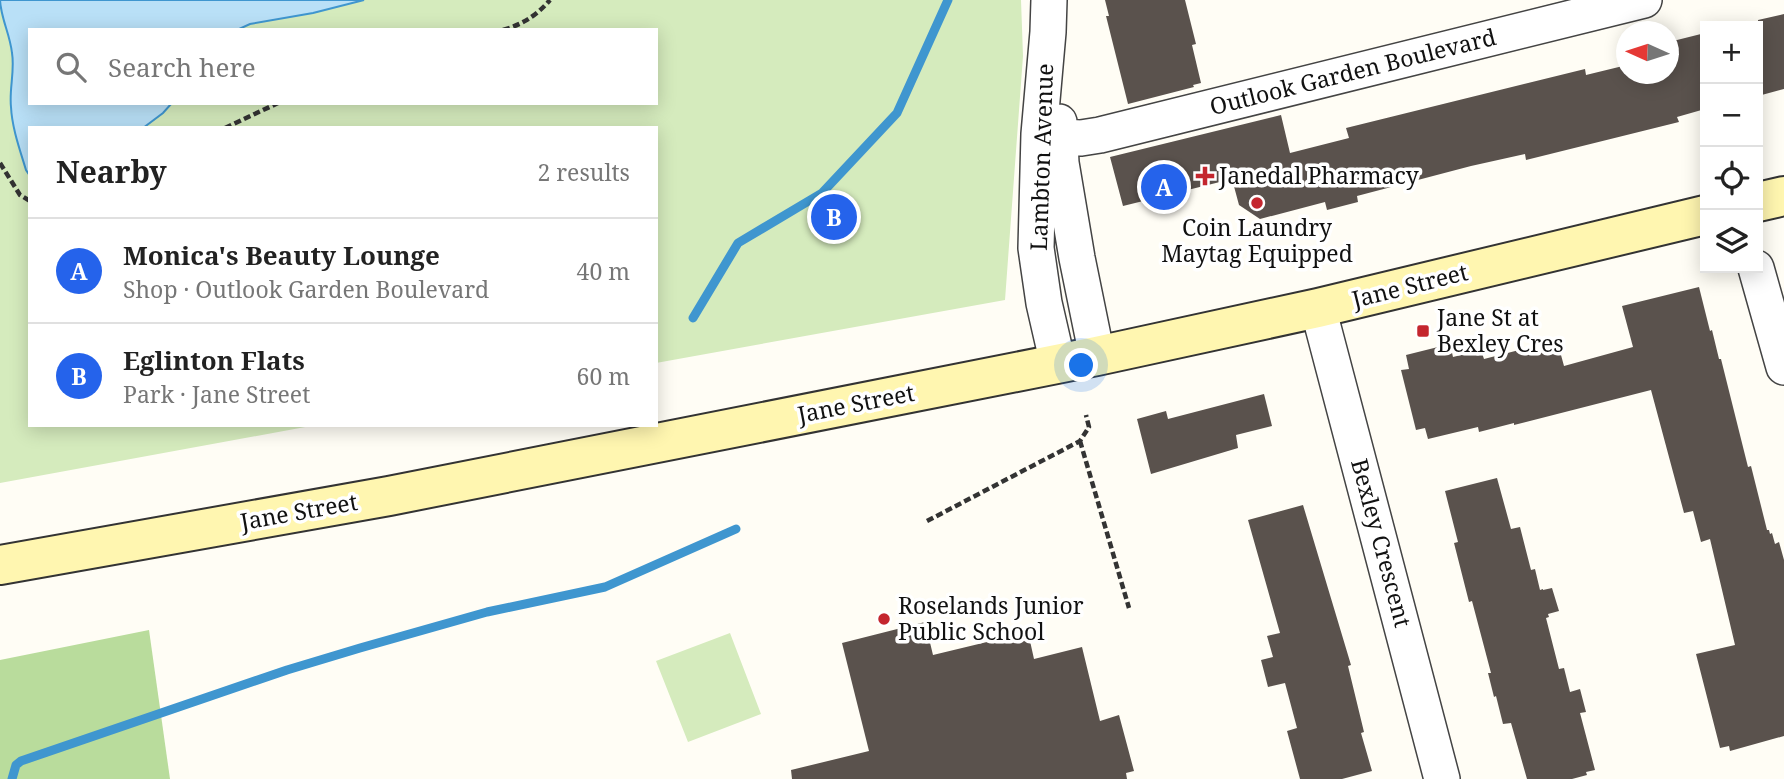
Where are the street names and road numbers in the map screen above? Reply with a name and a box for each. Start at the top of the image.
street label: Outlook Garden Boulevard [1206,20,1499,122]
street label: Lambton Avenue [1022,63,1060,251]
street label: Jane Street [1347,255,1471,315]
street label: Jane Street [794,376,917,430]
street label: Bexley Crescent [1344,455,1420,631]
street label: Jane Street [237,485,360,537]

